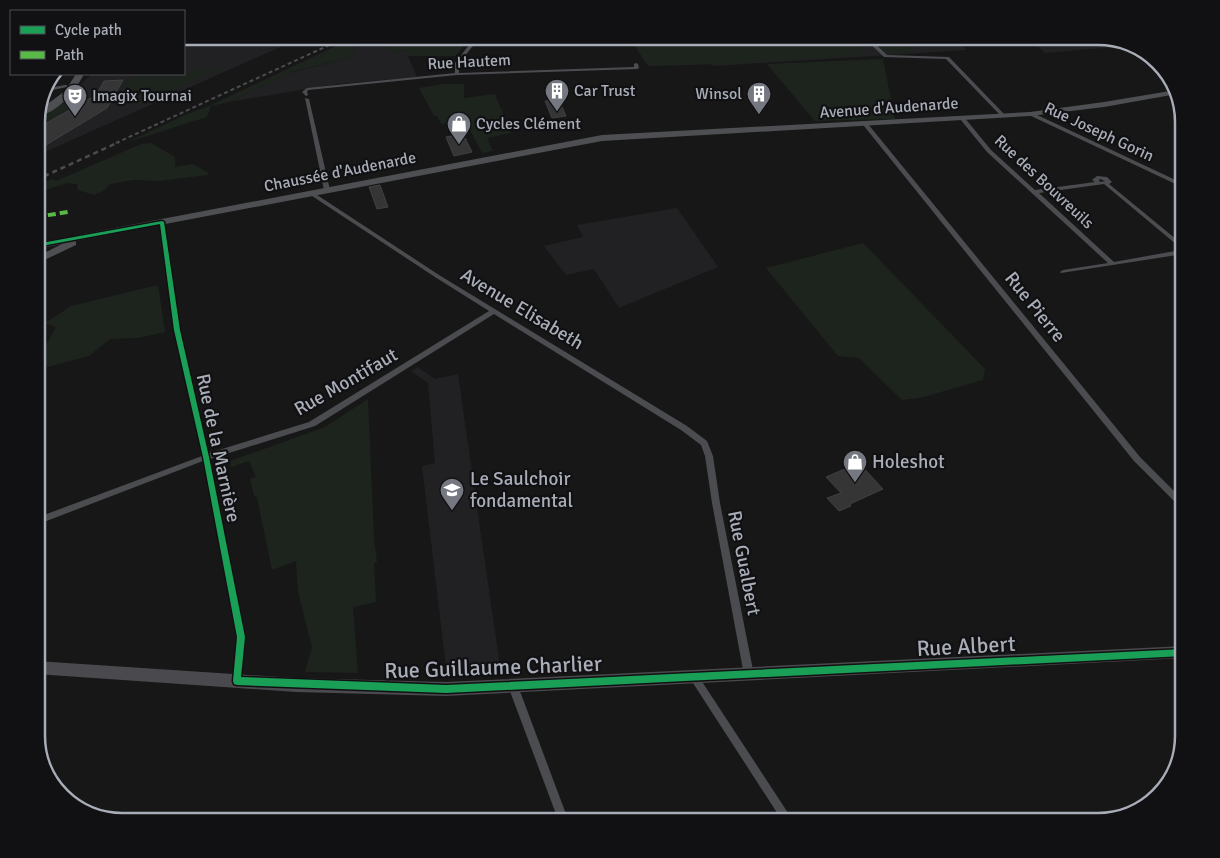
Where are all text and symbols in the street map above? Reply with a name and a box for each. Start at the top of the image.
legend [10,10,185,75]
text: Cycle path [55,21,122,39]
text: Path [55,46,84,64]
street label: Rue Hautem [427,50,511,74]
building icon: Car Trust [544,78,570,112]
place label: Car Trust [574,81,636,101]
building icon: Winsol [746,81,772,115]
theatre icon: Imagix Tournai [62,83,88,117]
place label: Winsol [695,84,742,104]
place label: Imagix Tournai [92,86,192,106]
street label: Avenue d'Audenarde [819,93,959,123]
street label: Rue Joseph Gorin [1041,98,1157,166]
shop icon: Cycles Clément [446,111,472,145]
place label: Cycles Clément [476,114,581,134]
street label: Rue des Bouvreuils [990,131,1098,233]
street label: Chaussée d'Audenarde [262,147,418,197]
street label: Avenue Elisabeth [456,263,588,355]
street label: Rue Pierre [999,267,1071,347]
street label: Rue Montifaut [290,343,402,421]
street label: Rue de la Marnière [191,371,245,525]
shop icon: Holeshot [842,449,868,483]
place label: Holeshot [872,450,945,474]
place label: Le Saulchoir fondamental [470,467,573,513]
school or university icon: Le Saulchoir fondamental [439,477,465,511]
street label: Rue Gualbert [722,508,766,618]
street label: Rue Albert [916,630,1016,662]
street label: Rue Guillaume Charlier [384,650,602,684]

